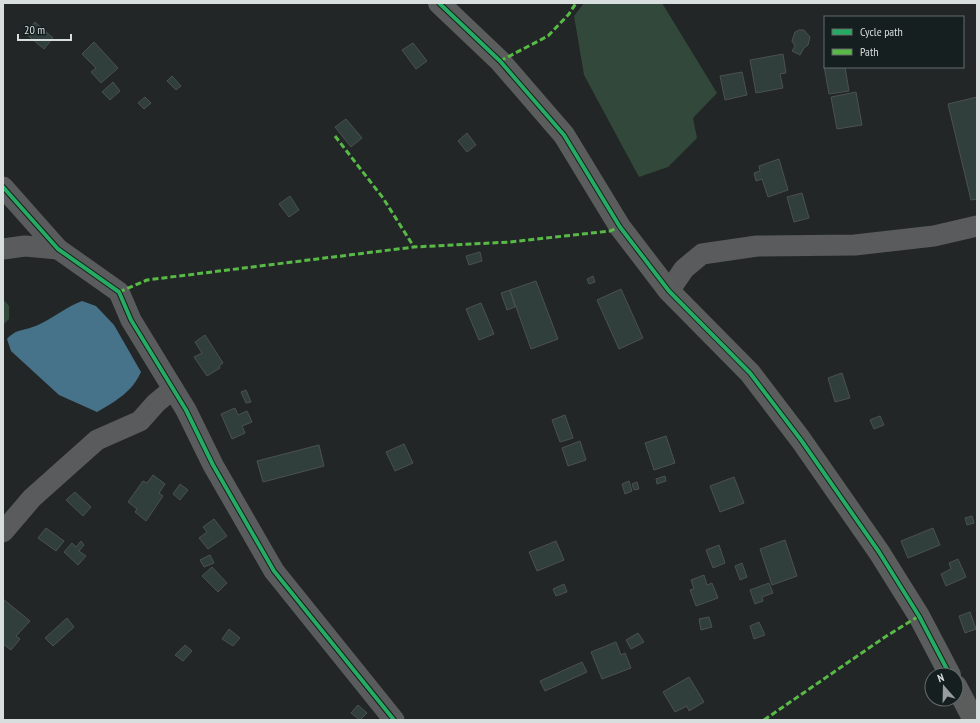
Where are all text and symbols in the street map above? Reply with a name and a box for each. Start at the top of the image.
scale bar [18,16,71,42]
legend [824,16,964,68]
text: 20 m [24,22,45,37]
text: Cycle path [860,24,903,39]
text: Path [860,44,878,59]
north arrow [924,667,964,707]
text: N [935,670,946,685]

